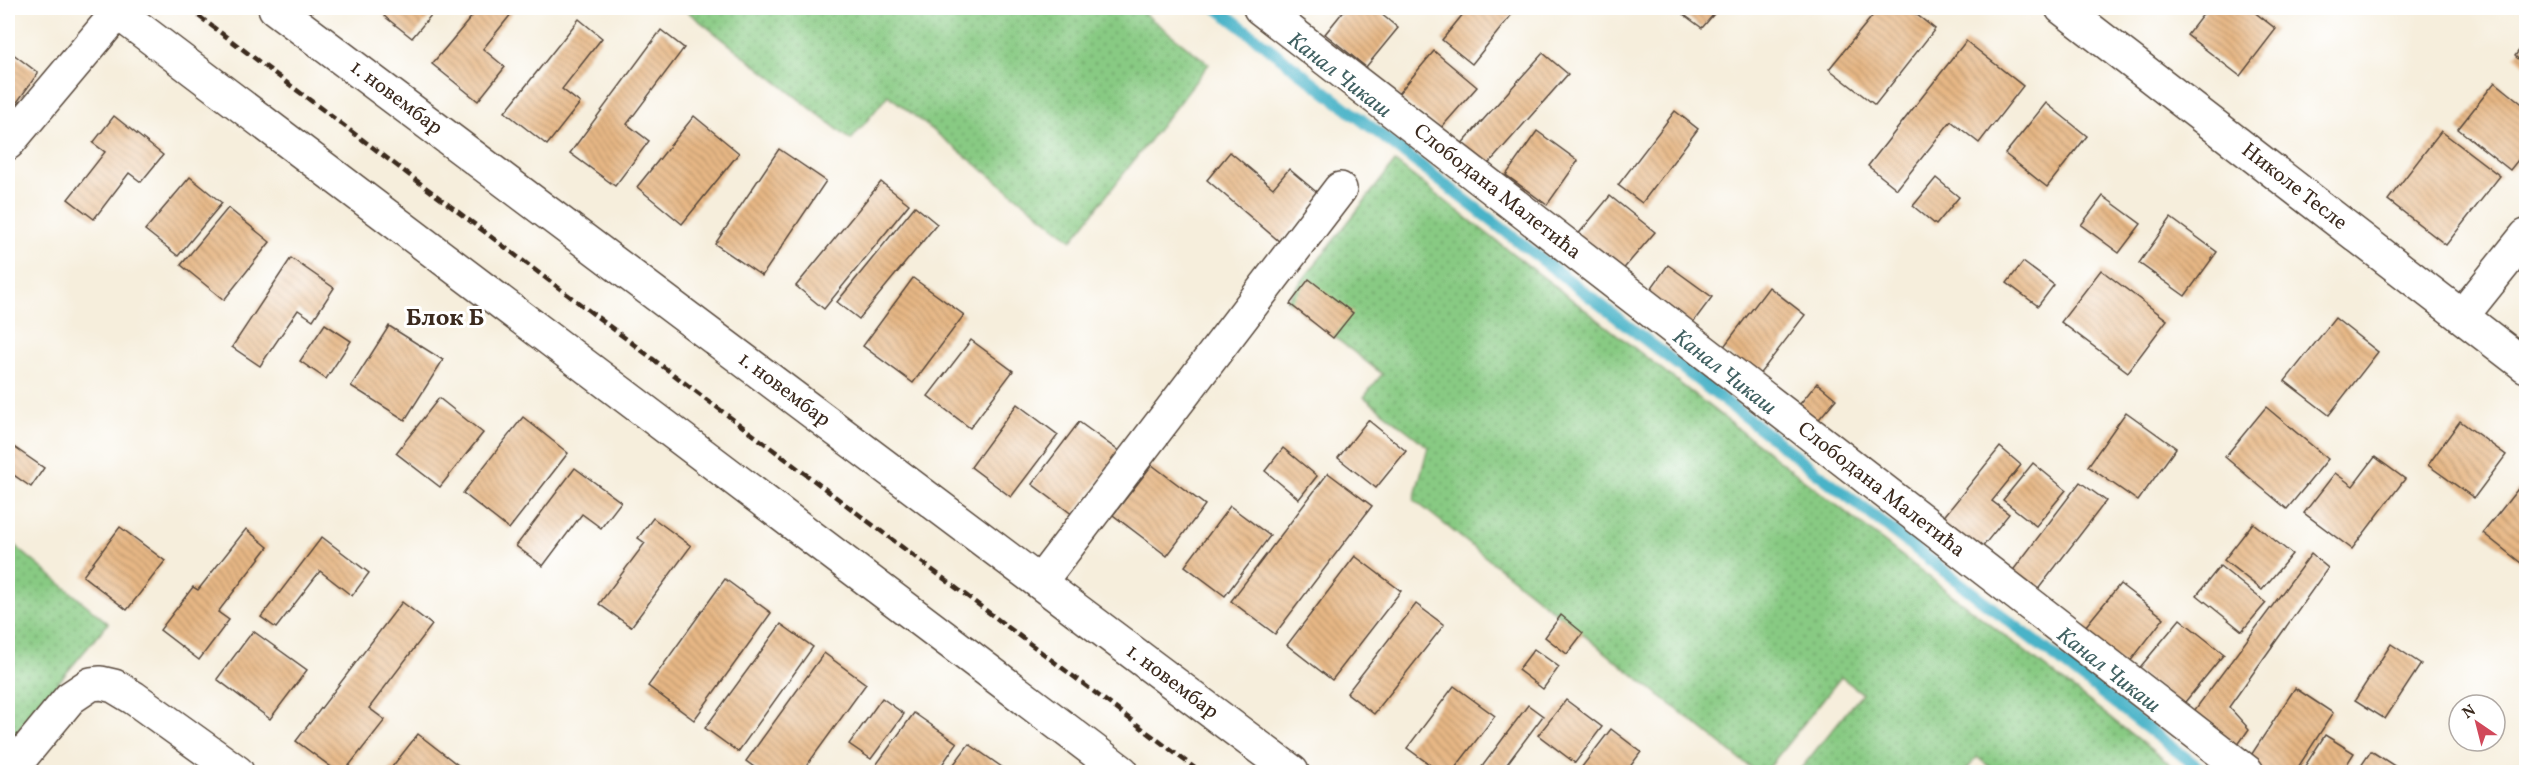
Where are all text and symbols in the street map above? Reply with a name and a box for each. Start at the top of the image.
water label: Канал Чикаш [1280,26,1398,126]
street label: 1. новембар [344,54,448,142]
street label: Слободана Малетића [1407,117,1587,267]
street label: Николе Тесле [2235,136,2353,238]
district label: Блок Б [406,302,484,336]
water label: Канал Чикаш [1665,323,1783,423]
street label: 1. новембар [732,346,836,434]
street label: Слободана Малетића [1791,415,1971,565]
water label: Канал Чикаш [2049,621,2167,721]
street label: 1. новембар [1120,638,1224,726]
north arrow [2447,693,2507,753]
text: N [2458,700,2481,725]

